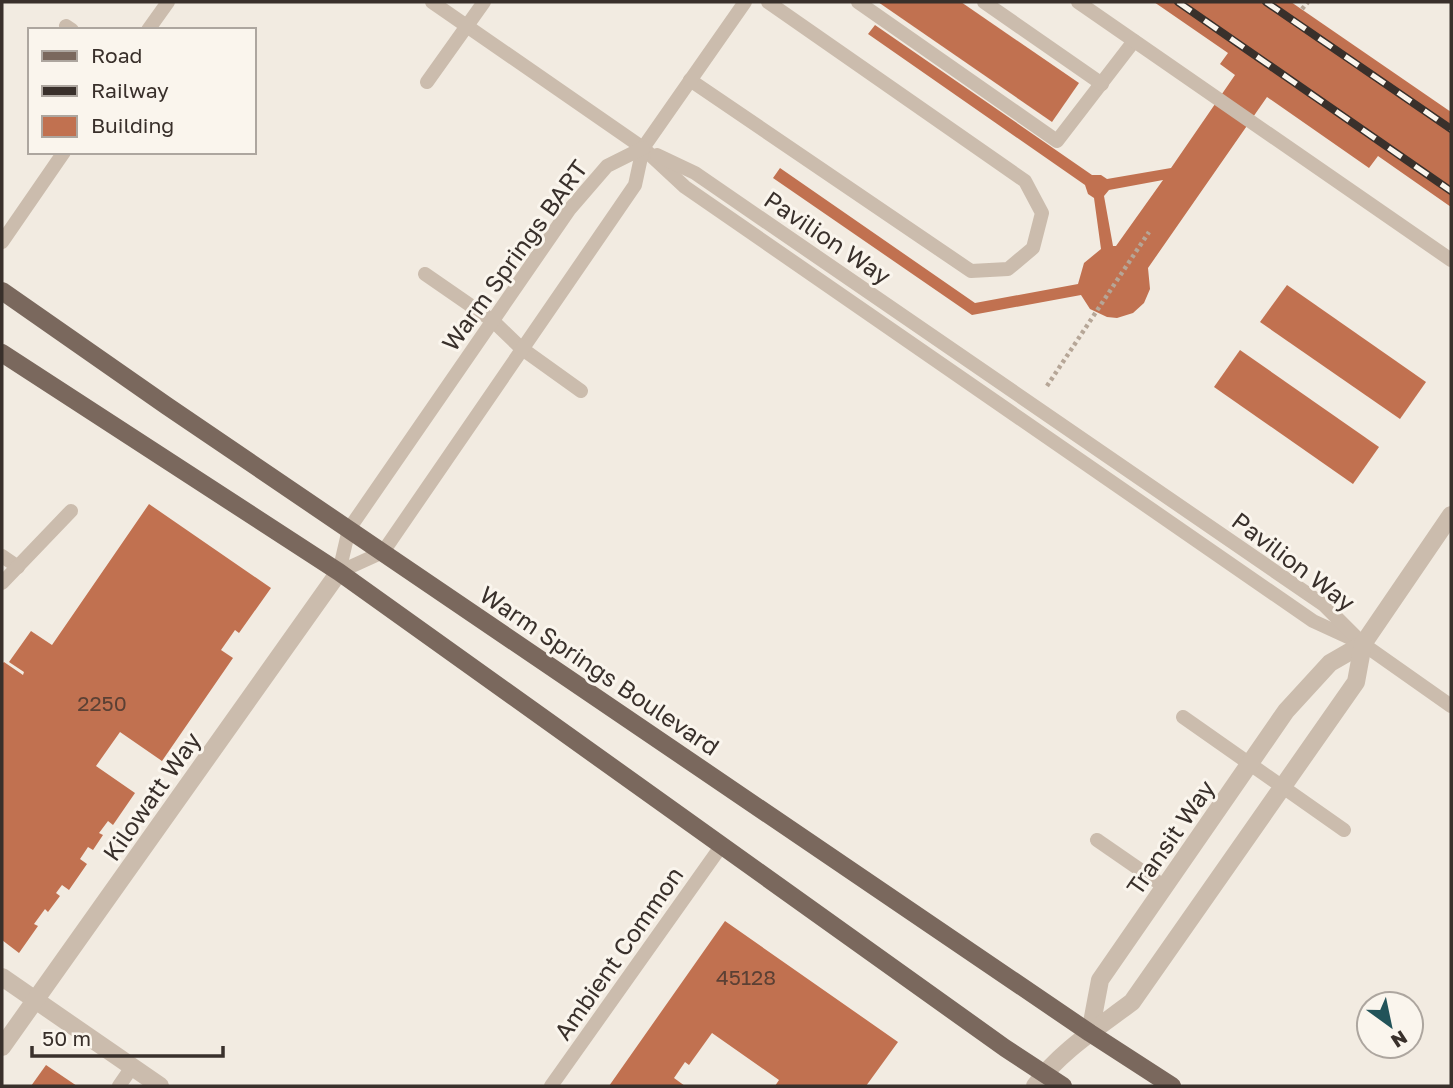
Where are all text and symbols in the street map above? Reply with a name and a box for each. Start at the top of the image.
legend [28,28,256,154]
text: Road [91,42,142,68]
text: Railway [91,77,169,103]
text: Building [91,112,174,138]
street label: Warm Springs BART [435,154,593,356]
street label: Pavilion Way [759,184,897,290]
street label: Pavilion Way [1227,505,1361,617]
street label: Warm Springs Boulevard [475,579,725,761]
house number: 2250 [77,690,127,716]
street label: Kilowatt Way [96,726,206,866]
street label: Transit Way [1120,774,1220,900]
street label: Ambient Common [547,861,689,1045]
house number: 45128 [716,964,776,990]
north arrow [1355,990,1425,1060]
scale bar [32,1014,222,1058]
text: 50 m [42,1025,91,1051]
text: N [1387,1026,1412,1053]

